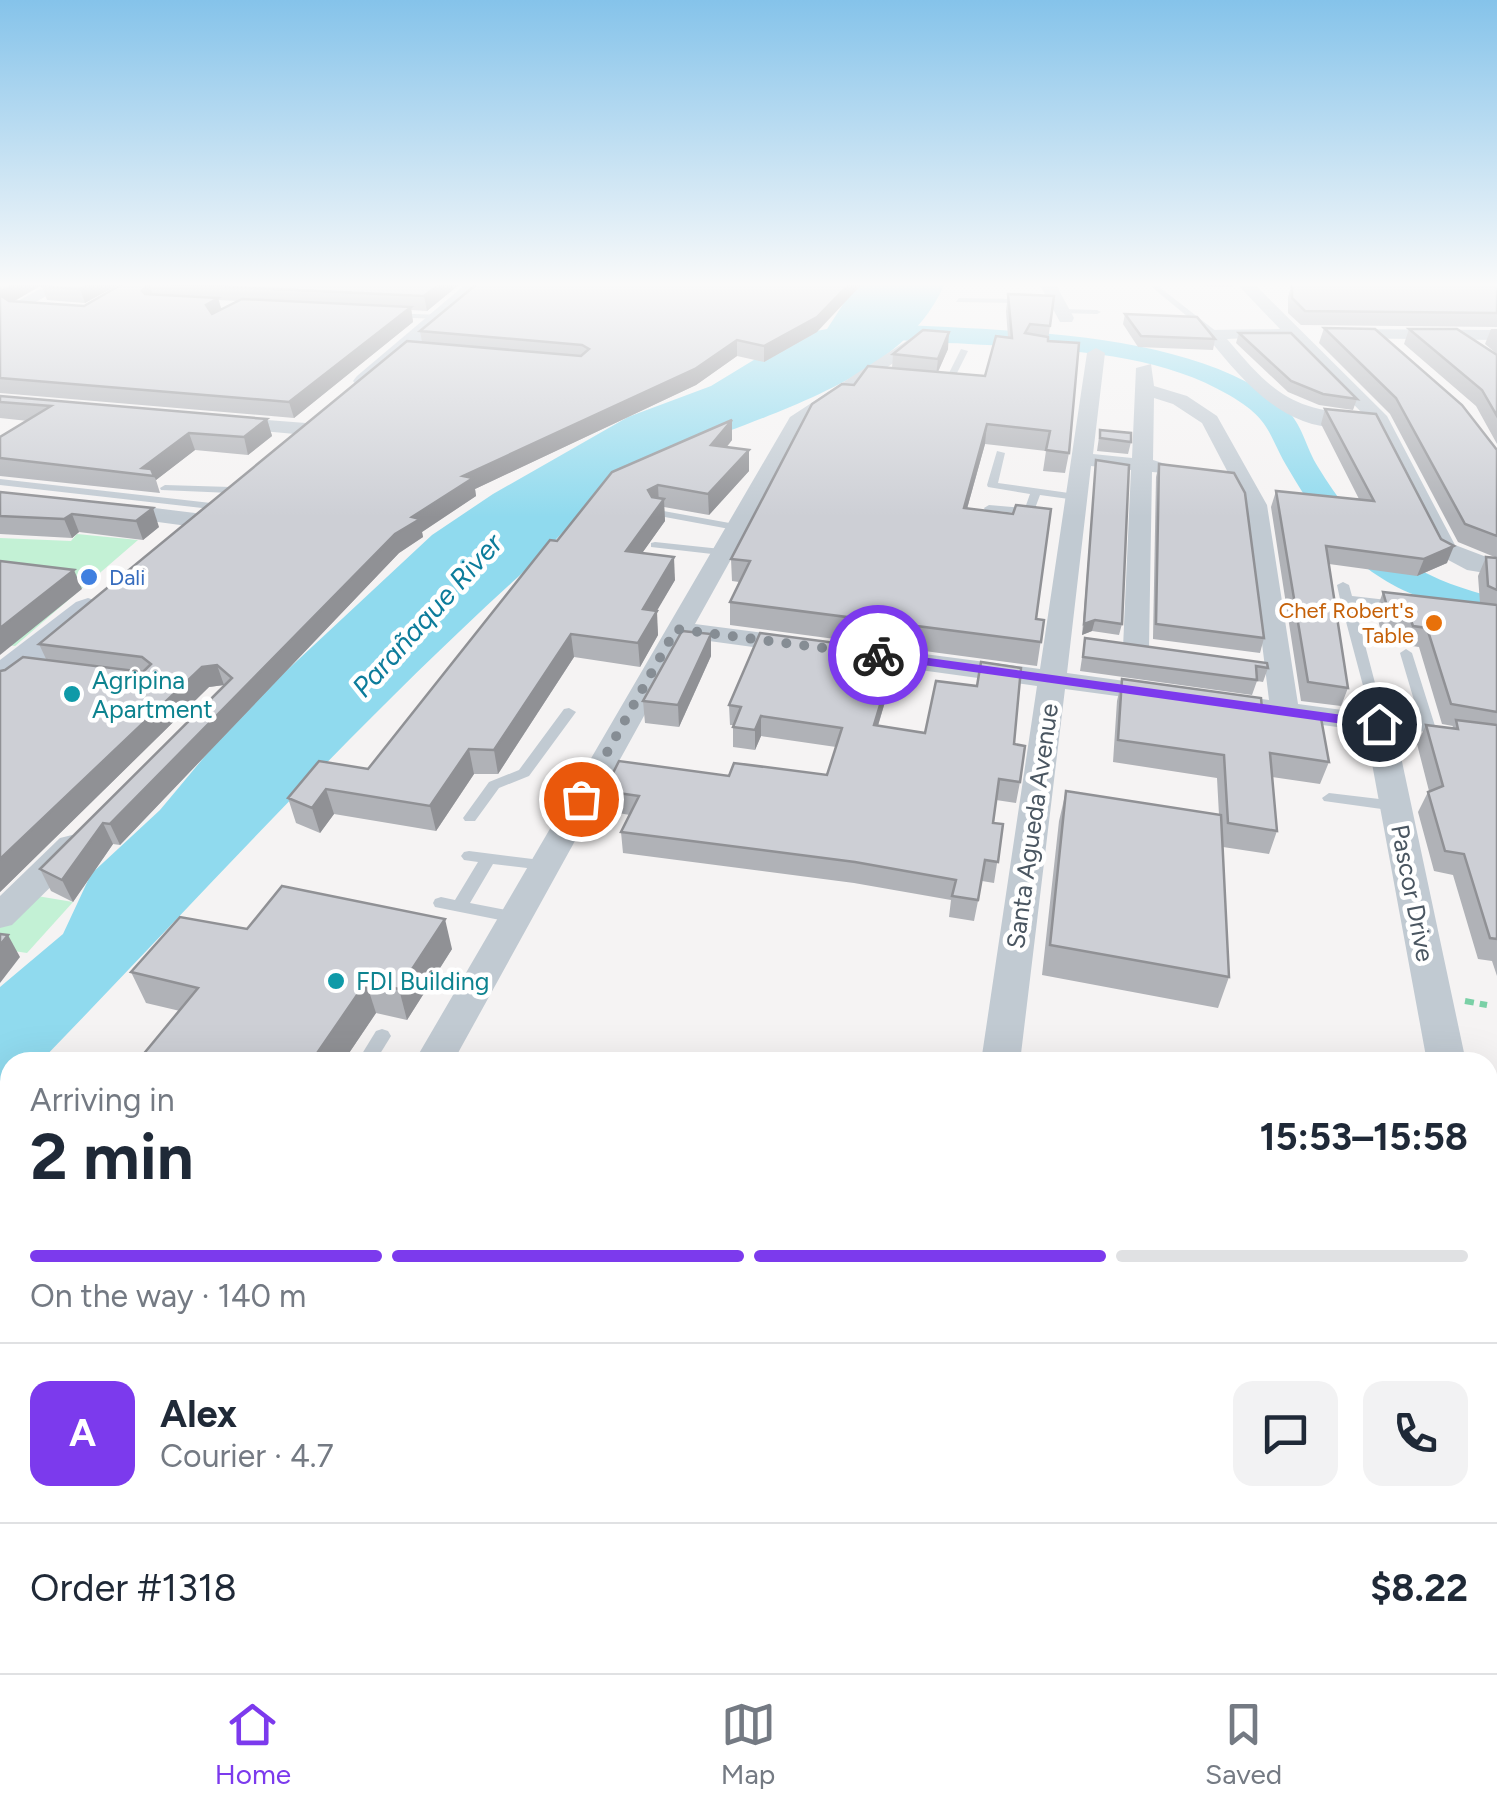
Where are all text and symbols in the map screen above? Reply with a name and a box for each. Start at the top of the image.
water label: Parañaque River [345,525,510,704]
place label: Dali [109,564,145,591]
marker: Dali [78,566,100,588]
place label: Chef Robert's Table [1278,597,1414,649]
courier [828,605,928,705]
marker: Chef Robert's Table [1423,612,1445,634]
icon: bike [851,628,906,683]
place label: Agripina Apartment [92,665,213,724]
pin [1337,682,1422,767]
marker: Agripina Apartment [61,683,83,705]
icon: home [1352,697,1407,752]
street label: Santa Agueda Avenue [1000,701,1064,951]
pin [539,757,624,842]
icon: bag [554,772,609,827]
street label: Pascor Drive [1385,822,1441,964]
place label: FDI Building [356,966,489,996]
marker: FDI Building [325,970,347,992]
text: Arriving in [30,1081,175,1119]
text: 15:53–15:58 [1259,1114,1468,1160]
text: 2 min [30,1117,194,1195]
text: On the way · 140 m [30,1277,306,1315]
button: chat [1233,1381,1338,1486]
button: phone [1363,1381,1468,1486]
text: Alex [160,1391,237,1437]
text: A [69,1410,96,1456]
text: Courier · 4.7 [160,1437,334,1475]
text: Order #1318 [30,1565,237,1611]
text: $8.22 [1370,1565,1468,1611]
tab: Home [215,1697,291,1791]
tab: Map [721,1697,776,1791]
tab: Saved [1205,1697,1282,1791]

